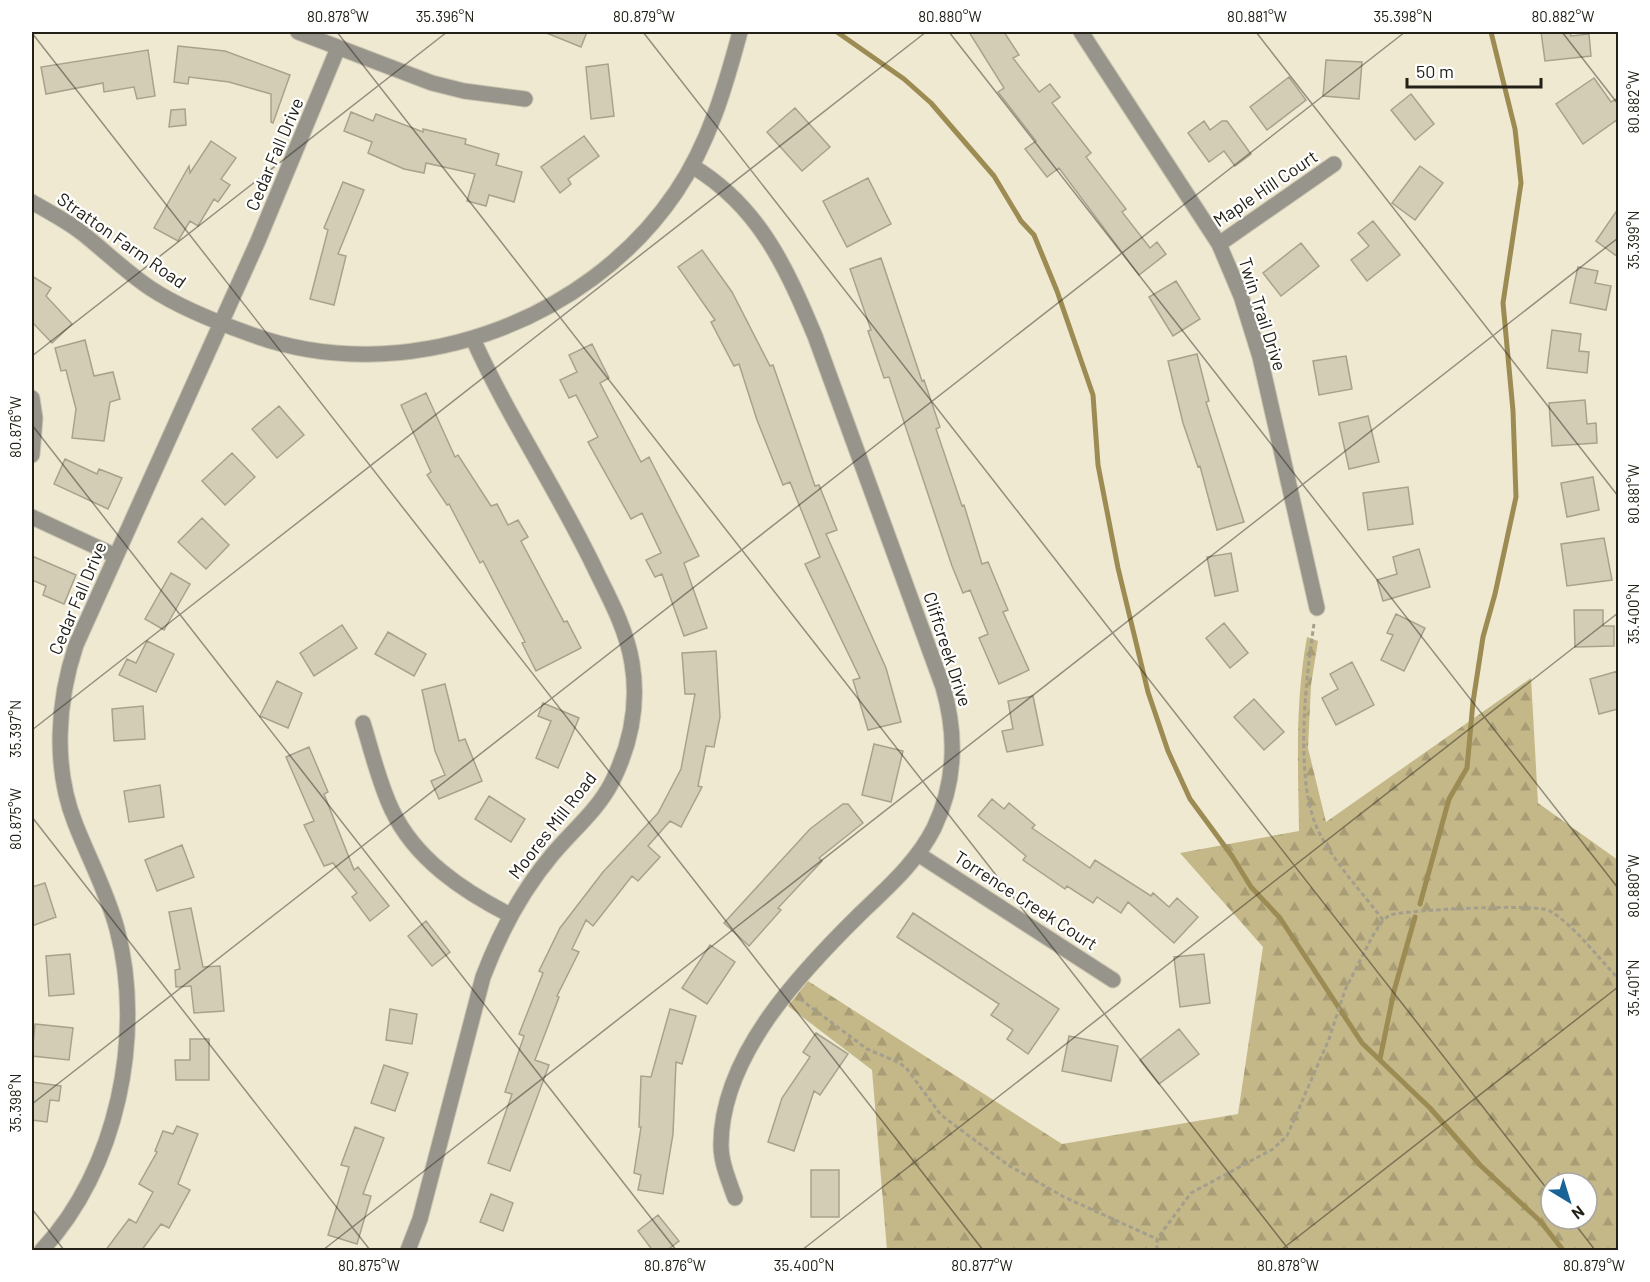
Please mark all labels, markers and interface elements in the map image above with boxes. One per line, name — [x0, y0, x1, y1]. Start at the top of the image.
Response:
text: 80.878°W — [307, 7, 369, 25]
text: 35.396°N — [416, 7, 474, 25]
text: 80.879°W — [613, 7, 675, 25]
text: 80.880°W — [918, 7, 982, 25]
text: 80.881°W — [1227, 7, 1287, 25]
text: 35.398°N — [1374, 7, 1432, 25]
text: 80.882°W — [1531, 7, 1595, 25]
scale bar — [1407, 51, 1540, 89]
text: 50 m — [1416, 60, 1454, 82]
text: 80.882°W — [1624, 70, 1642, 134]
street label: Cedar Fall Drive — [240, 94, 308, 214]
street label: Maple Hill Court — [1209, 145, 1321, 231]
street label: Stratton Farm Road — [53, 187, 191, 293]
text: 35.399°N — [1624, 211, 1642, 269]
street label: Twin Trail Drive — [1234, 255, 1292, 373]
text: 80.876°W — [6, 396, 24, 458]
text: 80.881°W — [1624, 464, 1642, 524]
street label: Cedar Fall Drive — [43, 538, 111, 658]
text: 35.400°N — [1624, 584, 1642, 644]
street label: Cliffcreek Drive — [919, 589, 977, 709]
text: 35.397°N — [6, 700, 24, 758]
street label: Moores Mill Road — [503, 767, 601, 883]
text: 80.875°W — [6, 788, 24, 850]
street label: Torrence Creek Court — [950, 845, 1102, 955]
text: 80.880°W — [1624, 854, 1642, 918]
text: 35.401°N — [1624, 959, 1642, 1017]
text: 35.398°N — [6, 1074, 24, 1132]
north arrow — [1539, 1171, 1599, 1231]
text: N — [1569, 1202, 1589, 1224]
text: 80.875°W — [338, 1256, 400, 1274]
text: 80.876°W — [644, 1256, 706, 1274]
text: 35.400°N — [774, 1256, 834, 1274]
text: 80.877°W — [951, 1256, 1013, 1274]
text: 80.878°W — [1257, 1256, 1319, 1274]
text: 80.879°W — [1563, 1256, 1625, 1274]

